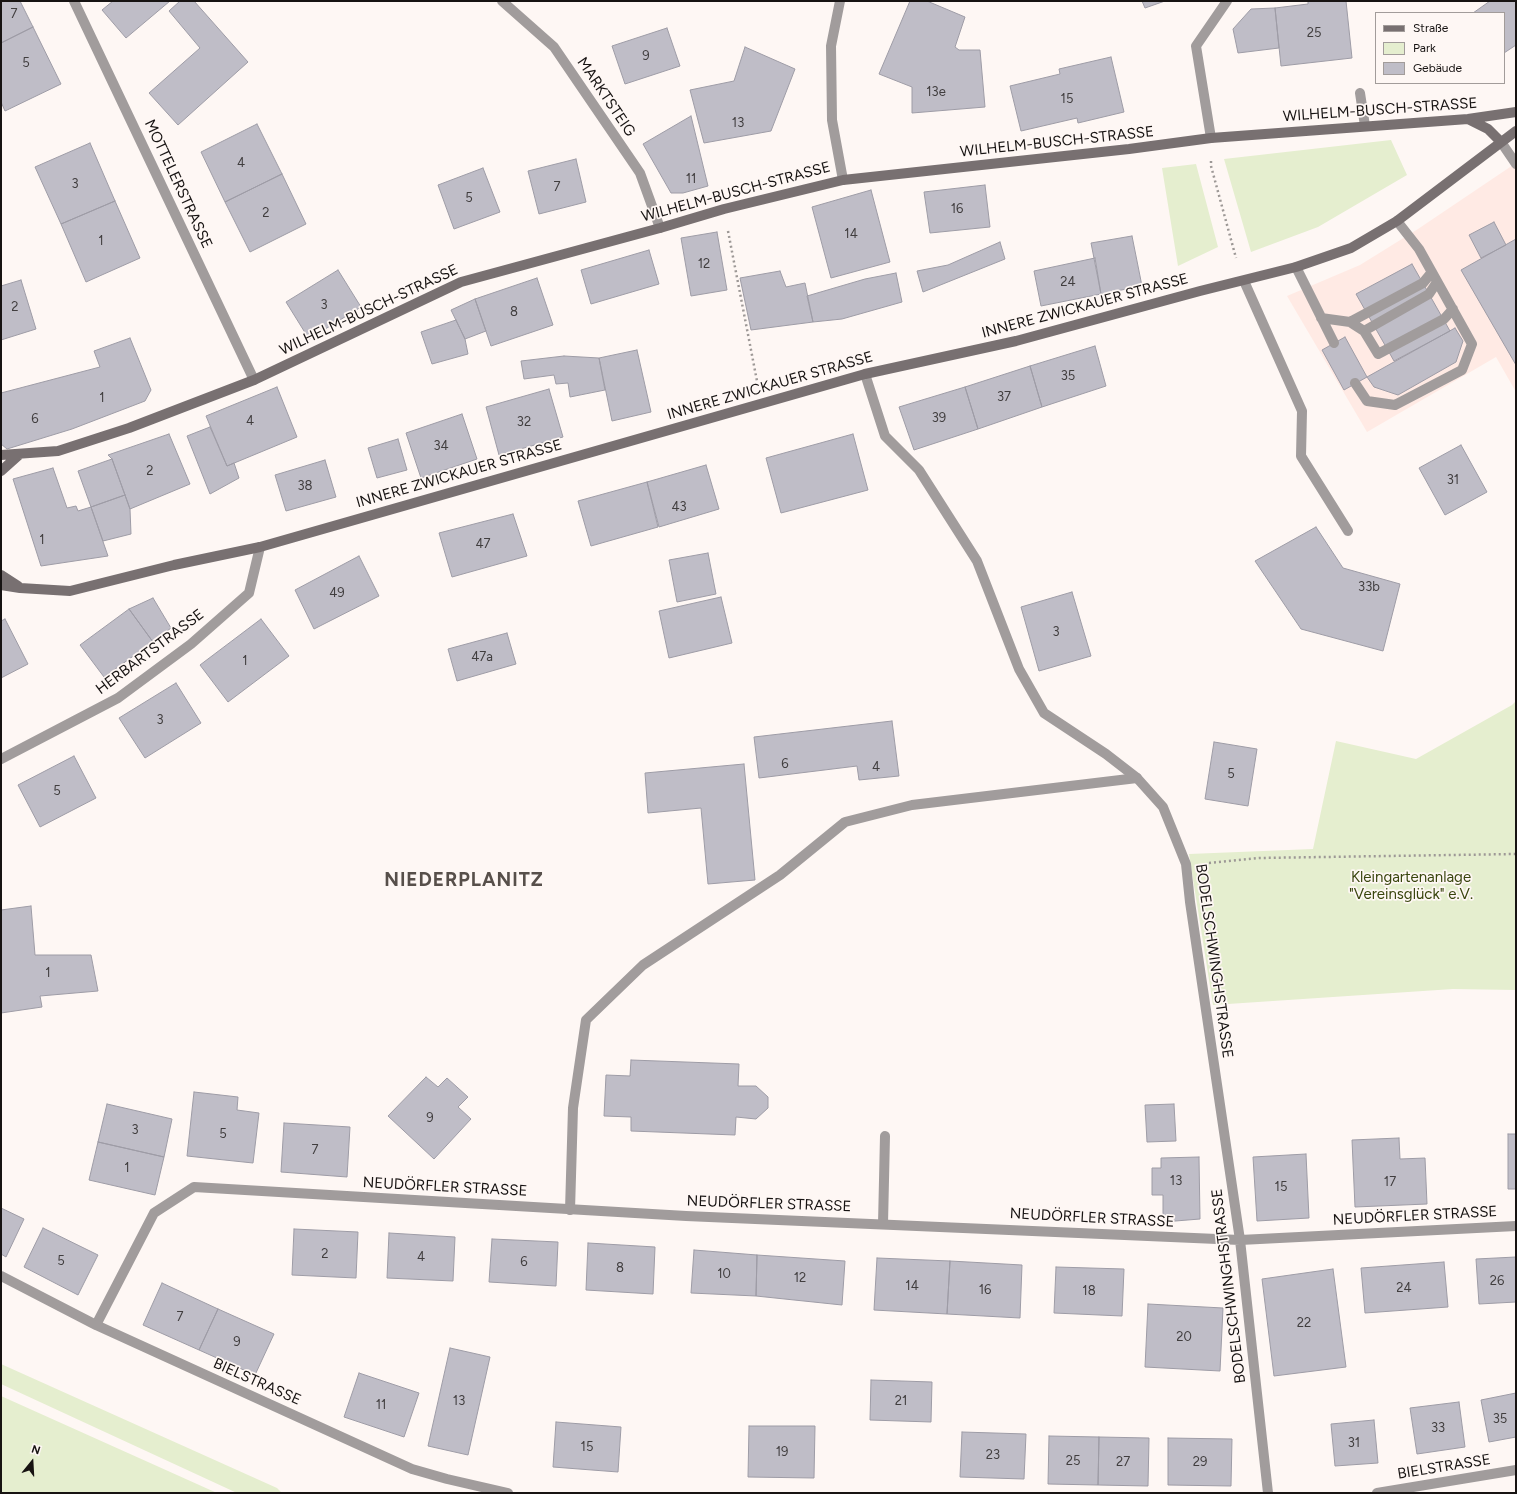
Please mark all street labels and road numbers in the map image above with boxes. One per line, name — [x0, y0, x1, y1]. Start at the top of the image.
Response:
street label: MARKTSTEIG — [573, 54, 639, 140]
street label: WILHELM-BUSCH-STRASSE — [1282, 94, 1478, 126]
street label: MOTTELERSTRASSE — [140, 117, 216, 251]
street label: WILHELM-BUSCH-STRASSE — [959, 123, 1155, 161]
street label: WILHELM-BUSCH-STRASSE — [640, 158, 832, 226]
street label: WILHELM-BUSCH-STRASSE — [277, 261, 461, 359]
street label: INNERE ZWICKAUER STRASSE — [980, 270, 1190, 342]
street label: INNERE ZWICKAUER STRASSE — [665, 348, 875, 424]
street label: INNERE ZWICKAUER STRASSE — [354, 436, 564, 512]
street label: HERBARTSTRASSE — [92, 605, 208, 699]
street label: BODELSCHWINGHSTRASSE — [1191, 863, 1237, 1059]
street label: NEUDÖRFLER STRASSE — [362, 1174, 528, 1200]
street label: BODELSCHWINGHSTRASSE — [1208, 1188, 1250, 1384]
street label: NEUDÖRFLER STRASSE — [686, 1192, 852, 1216]
street label: NEUDÖRFLER STRASSE — [1332, 1203, 1498, 1229]
street label: NEUDÖRFLER STRASSE — [1009, 1205, 1175, 1231]
street label: BIELSTRASSE — [210, 1355, 304, 1409]
street label: BIELSTRASSE — [1396, 1451, 1492, 1483]

